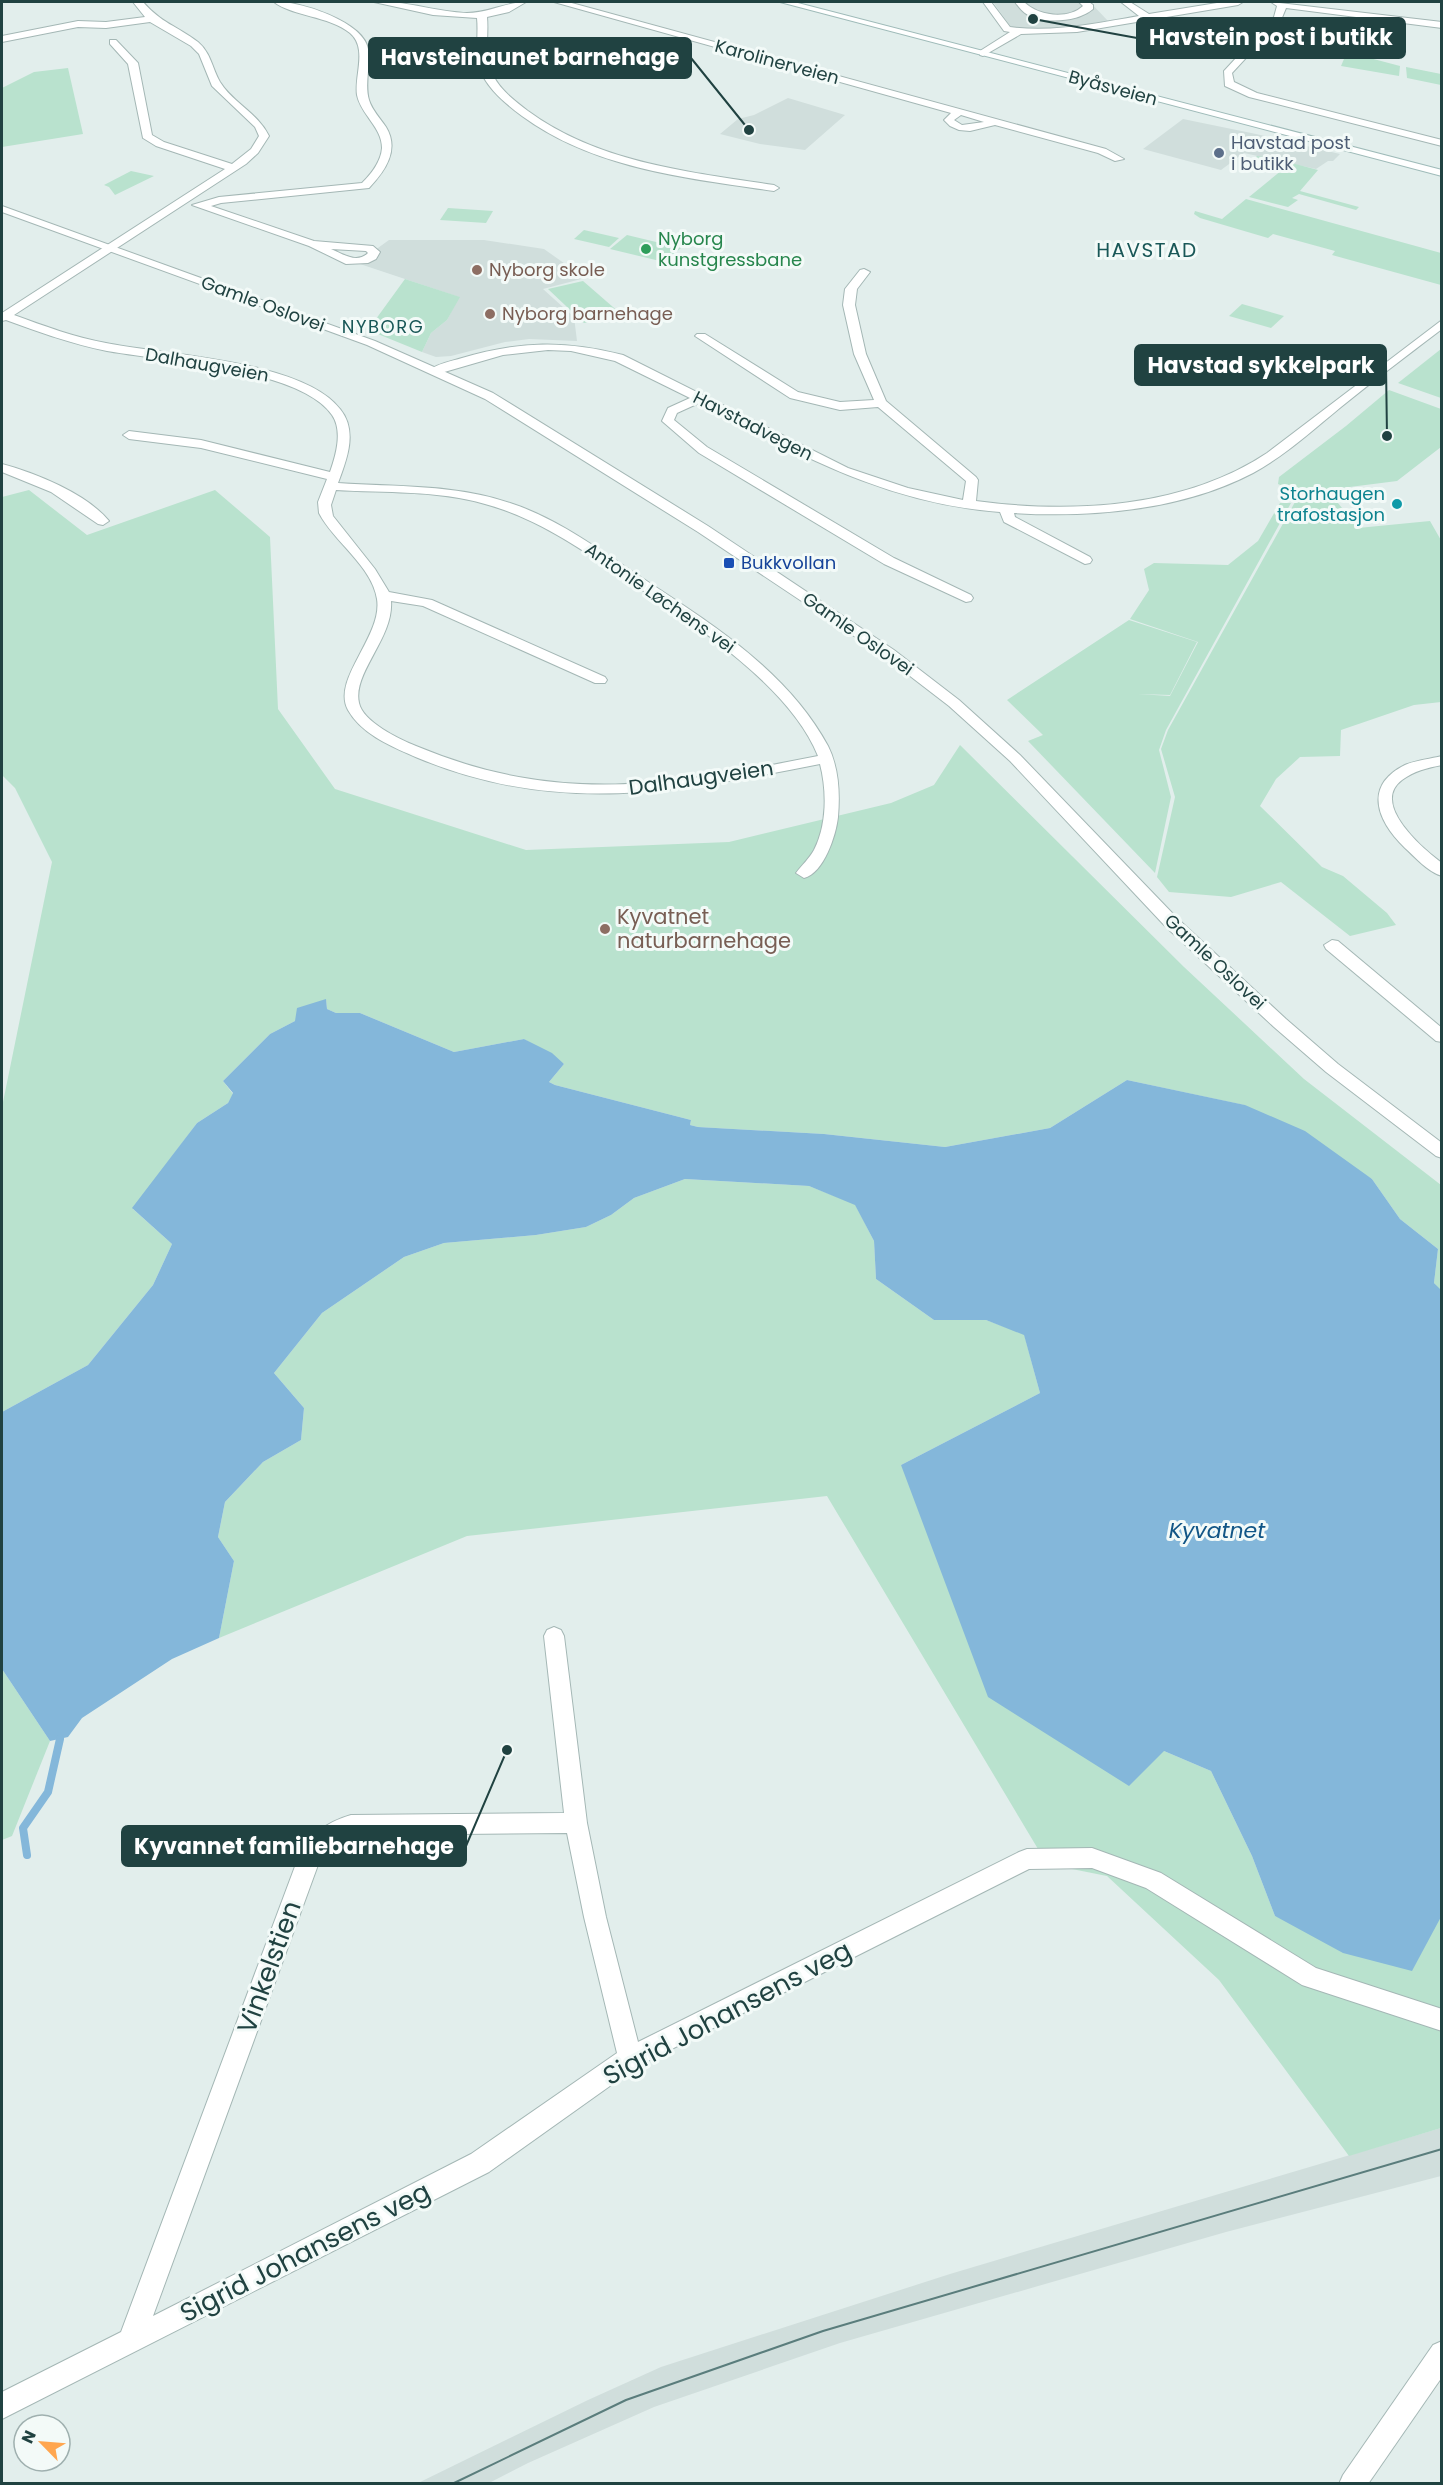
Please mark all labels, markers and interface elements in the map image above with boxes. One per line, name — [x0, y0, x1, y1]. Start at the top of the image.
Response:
callout: Havstein post i butikk — [1137, 18, 1405, 58]
text: Havstein post i butikk — [1149, 22, 1393, 53]
street label: Karolinerveien — [712, 33, 842, 90]
callout: Havsteinaunet barnehage — [369, 38, 691, 78]
text: Havsteinaunet barnehage — [381, 42, 679, 73]
street label: Byåsveien — [1066, 64, 1160, 111]
place label: Havstad post i butikk — [1231, 130, 1350, 176]
marker: Havstad post i butikk — [1212, 146, 1226, 160]
place label: Nyborg kunstgressbane — [658, 226, 802, 272]
district label: HAVSTAD — [1096, 236, 1198, 264]
marker: Nyborg kunstgressbane — [639, 242, 653, 256]
place label: Nyborg skole — [489, 257, 605, 282]
marker: Nyborg skole — [470, 263, 484, 277]
street label: Gamle Oslovei — [198, 270, 329, 338]
place label: Nyborg barnehage — [502, 301, 673, 326]
marker: Nyborg barnehage — [483, 307, 497, 321]
district label: NYBORG — [342, 314, 424, 339]
street label: Dalhaugveien — [143, 341, 271, 388]
callout: Havstad sykkelpark — [1135, 345, 1386, 385]
text: Havstad sykkelpark — [1148, 350, 1375, 381]
street label: Havstadvegen — [689, 385, 817, 466]
place label: Storhaugen trafostasjon — [1277, 481, 1385, 527]
marker: Storhaugen trafostasjon — [1390, 497, 1404, 511]
street label: Antonie Løchens vei — [580, 536, 740, 659]
place label: Bukkvollan — [741, 550, 836, 575]
marker: Bukkvollan — [722, 556, 736, 570]
street label: Gamle Oslovei — [798, 586, 919, 681]
street label: Dalhaugveien — [627, 753, 775, 802]
place label: Kyvatnet naturbarnehage — [617, 902, 791, 955]
street label: Gamle Oslovei — [1159, 908, 1272, 1015]
marker: Kyvatnet naturbarnehage — [598, 922, 612, 936]
water label: Kyvatnet — [1169, 1515, 1266, 1546]
callout: Kyvannet familiebarnehage — [122, 1826, 466, 1866]
text: Kyvannet familiebarnehage — [134, 1831, 454, 1862]
street label: Vinkelstien — [228, 1896, 310, 2038]
street label: Sigrid Johansens veg — [597, 1932, 857, 2094]
street label: Sigrid Johansens veg — [174, 2173, 436, 2331]
north arrow — [12, 2413, 72, 2473]
text: N — [16, 2427, 42, 2447]

